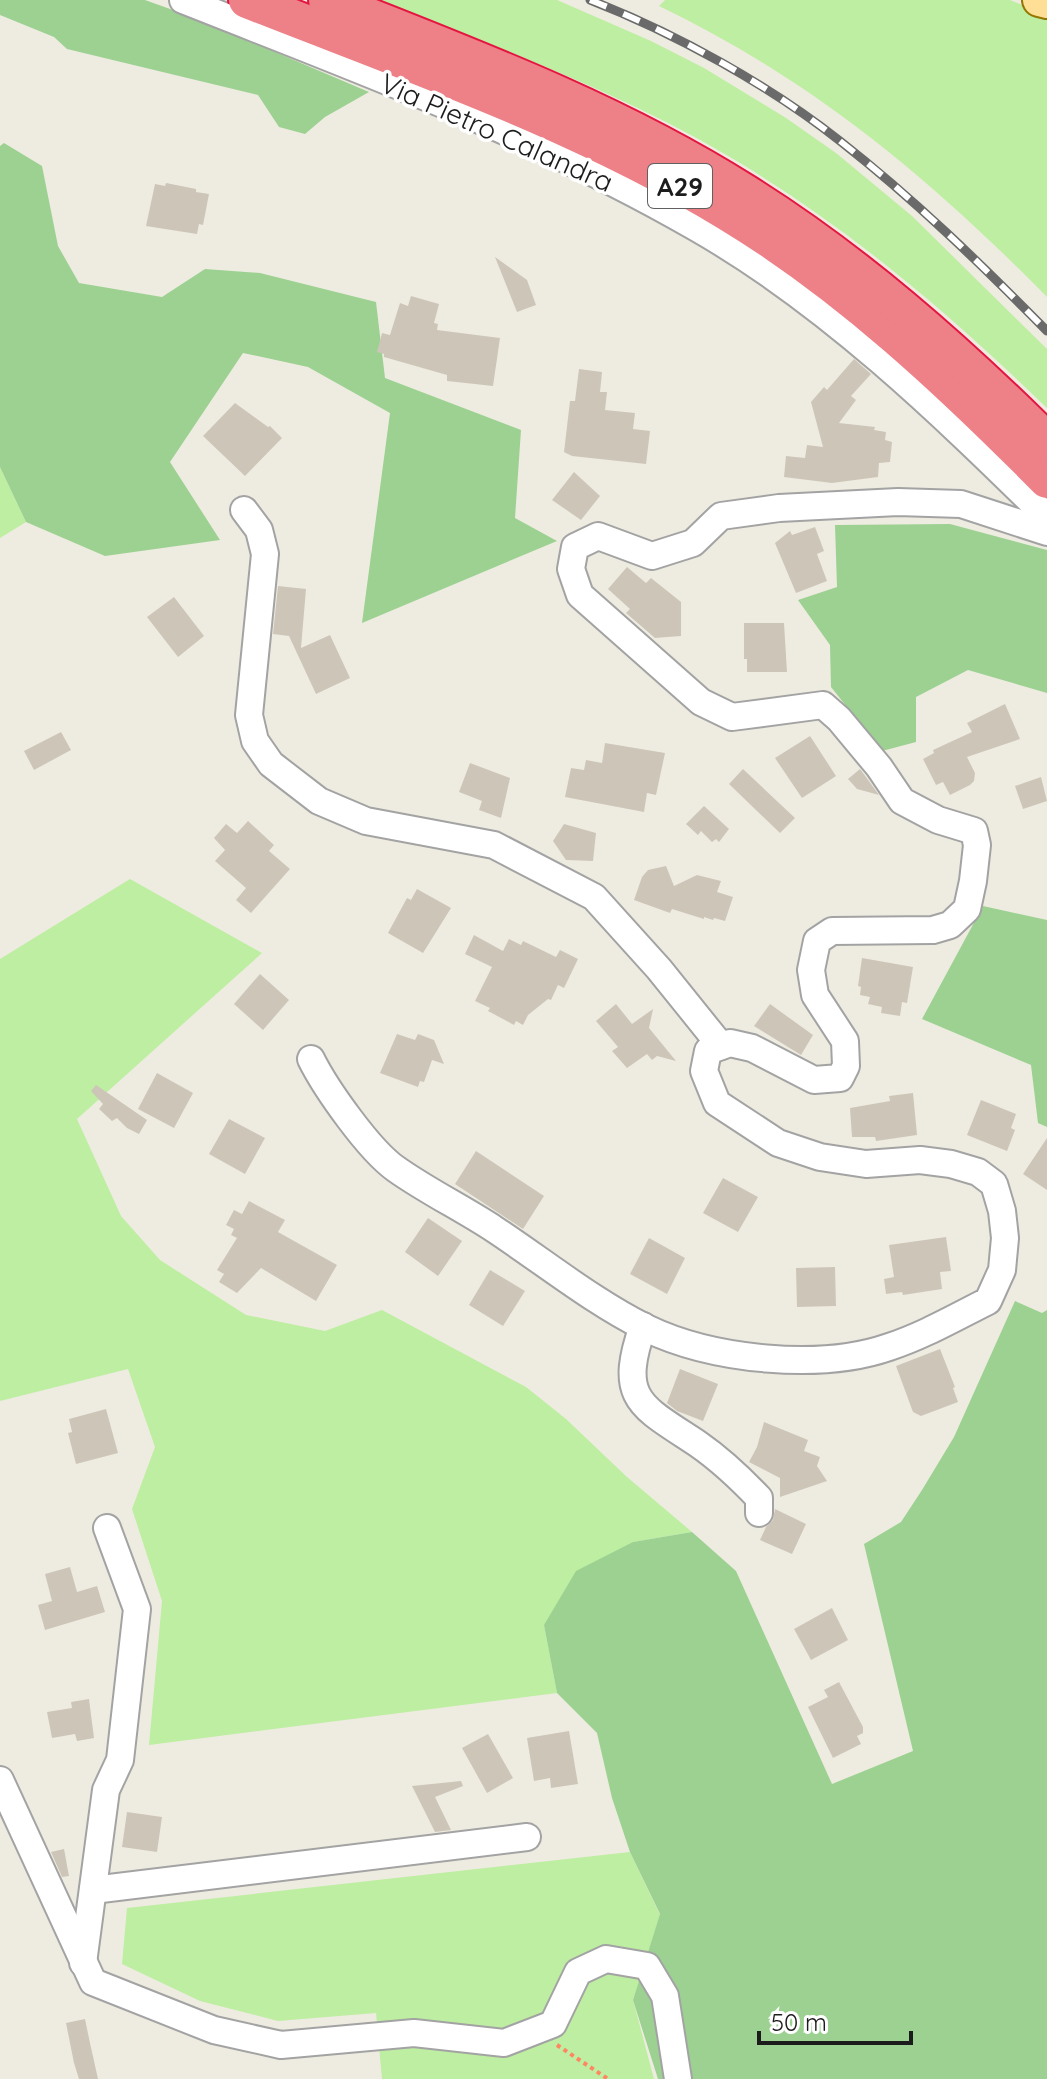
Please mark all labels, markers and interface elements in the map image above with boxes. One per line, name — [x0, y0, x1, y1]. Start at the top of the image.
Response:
street label: Via Pietro Calandra — [375, 65, 619, 199]
road number: A29 — [648, 164, 712, 208]
scale bar — [759, 1995, 911, 2045]
text: 50 m — [771, 2007, 827, 2037]

